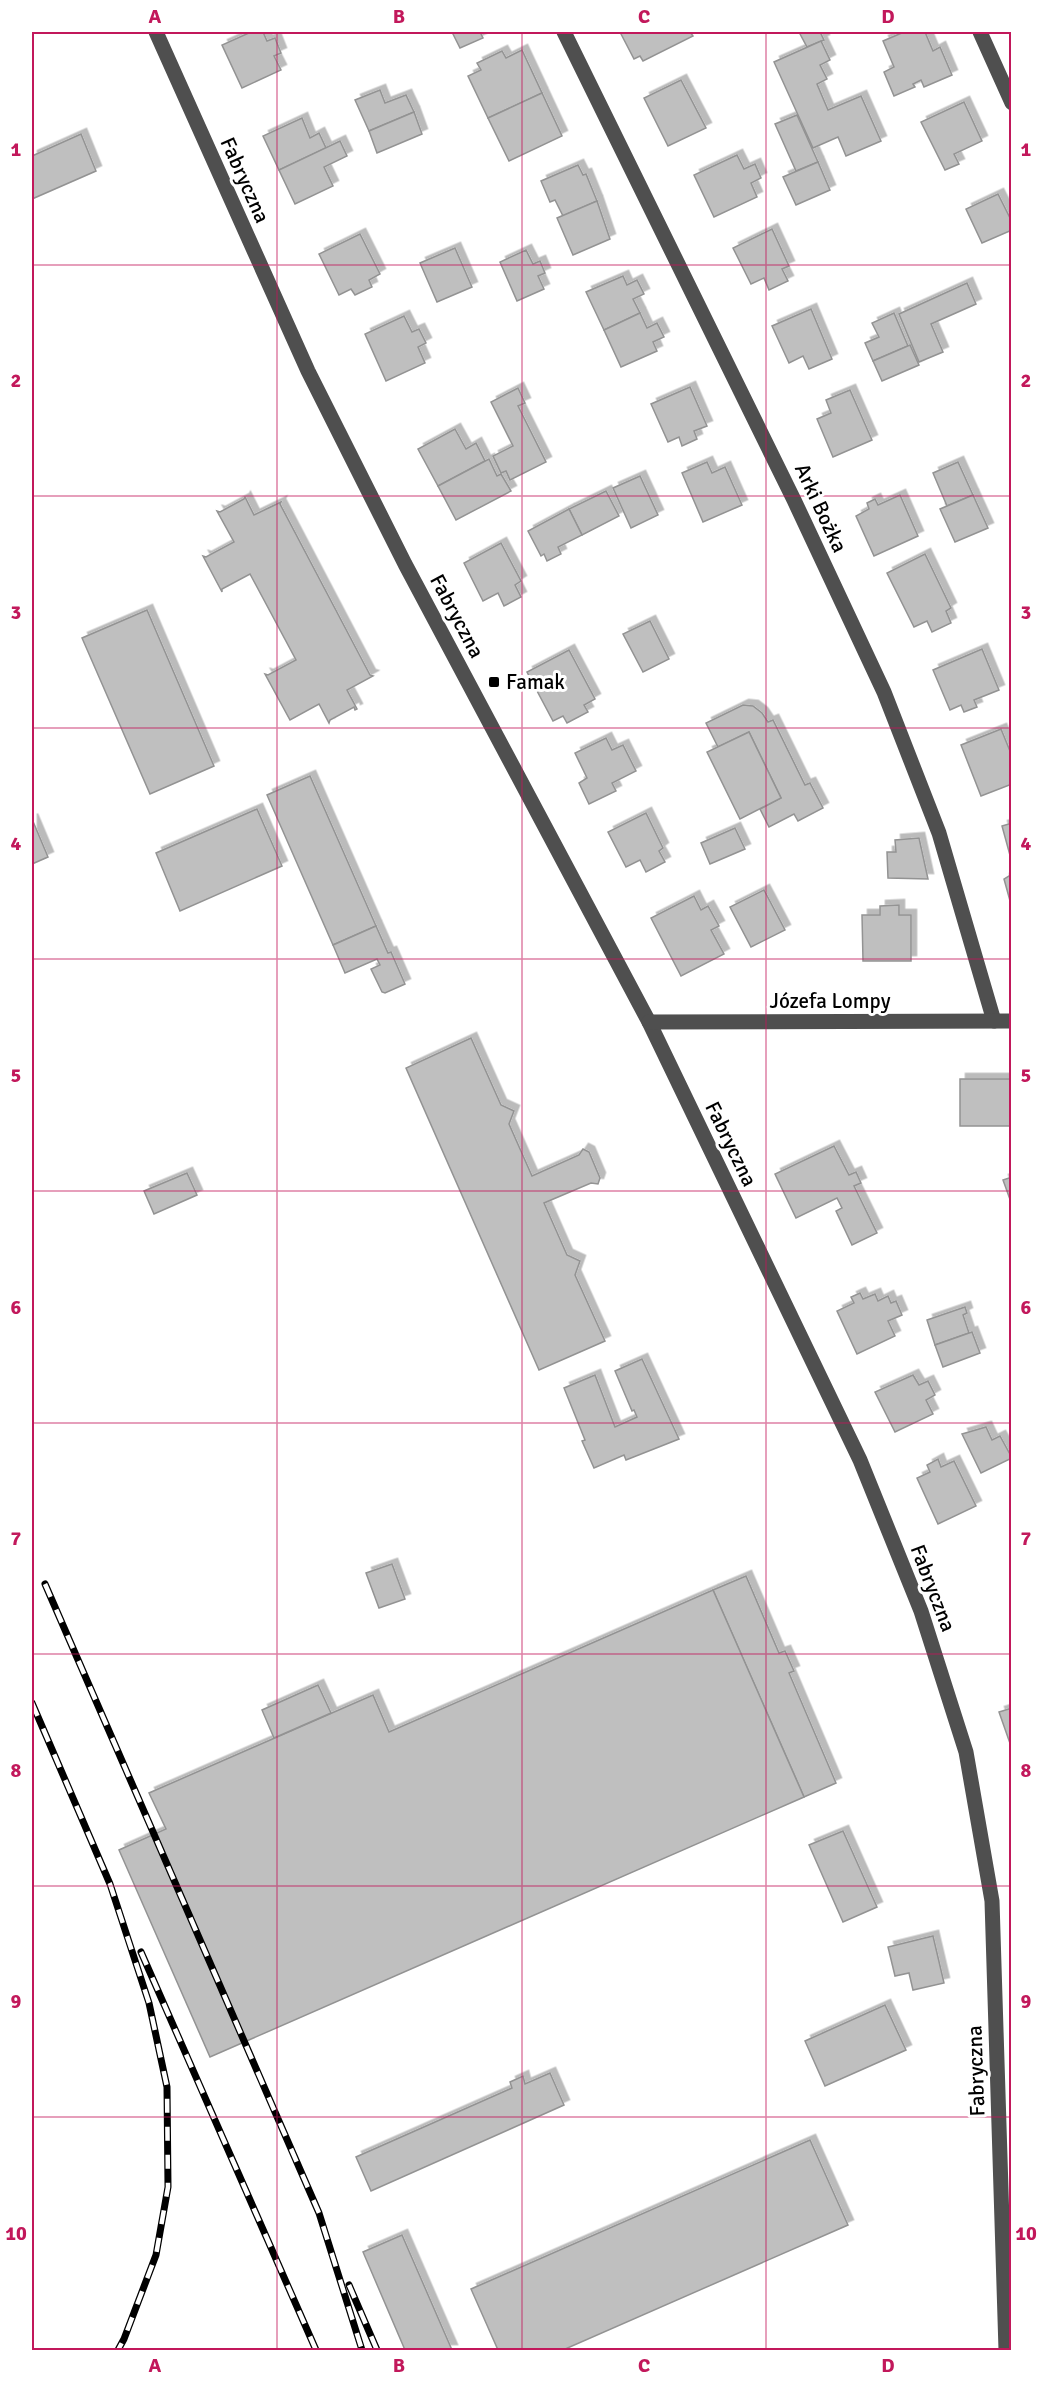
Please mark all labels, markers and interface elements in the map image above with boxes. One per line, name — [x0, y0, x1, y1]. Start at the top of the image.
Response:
text: A — [149, 4, 162, 29]
text: B — [393, 4, 405, 29]
text: C — [638, 4, 650, 29]
text: D — [881, 4, 895, 29]
street label: Fabryczna — [215, 133, 275, 227]
text: 1 — [11, 137, 22, 162]
text: 1 — [1021, 137, 1032, 162]
text: 2 — [11, 368, 21, 393]
text: 2 — [1021, 368, 1031, 393]
street label: Arki Bożka — [789, 459, 853, 557]
street label: Fabryczna — [424, 570, 490, 662]
text: 3 — [11, 600, 21, 625]
text: 3 — [1021, 600, 1031, 625]
place label: Famak — [506, 669, 565, 695]
marker: Famak — [487, 675, 501, 689]
text: 4 — [11, 831, 22, 856]
text: 4 — [1021, 831, 1032, 856]
street label: Józefa Lompy — [770, 988, 891, 1014]
text: 5 — [11, 1063, 21, 1088]
text: 5 — [1021, 1063, 1031, 1088]
street label: Fabryczna — [699, 1097, 763, 1191]
text: 6 — [11, 1295, 22, 1320]
text: 6 — [1021, 1295, 1032, 1320]
text: 7 — [11, 1526, 22, 1551]
text: 7 — [1021, 1526, 1032, 1551]
street label: Fabryczna — [905, 1541, 961, 1635]
text: 8 — [11, 1758, 22, 1783]
text: 8 — [1021, 1758, 1032, 1783]
text: 9 — [11, 1989, 22, 2014]
text: 9 — [1021, 1989, 1032, 2014]
street label: Fabryczna — [961, 2025, 991, 2117]
text: 10 — [5, 2221, 27, 2246]
text: 10 — [1015, 2221, 1037, 2246]
text: A — [149, 2353, 162, 2378]
text: B — [393, 2353, 405, 2378]
text: C — [638, 2353, 650, 2378]
text: D — [881, 2353, 895, 2378]

